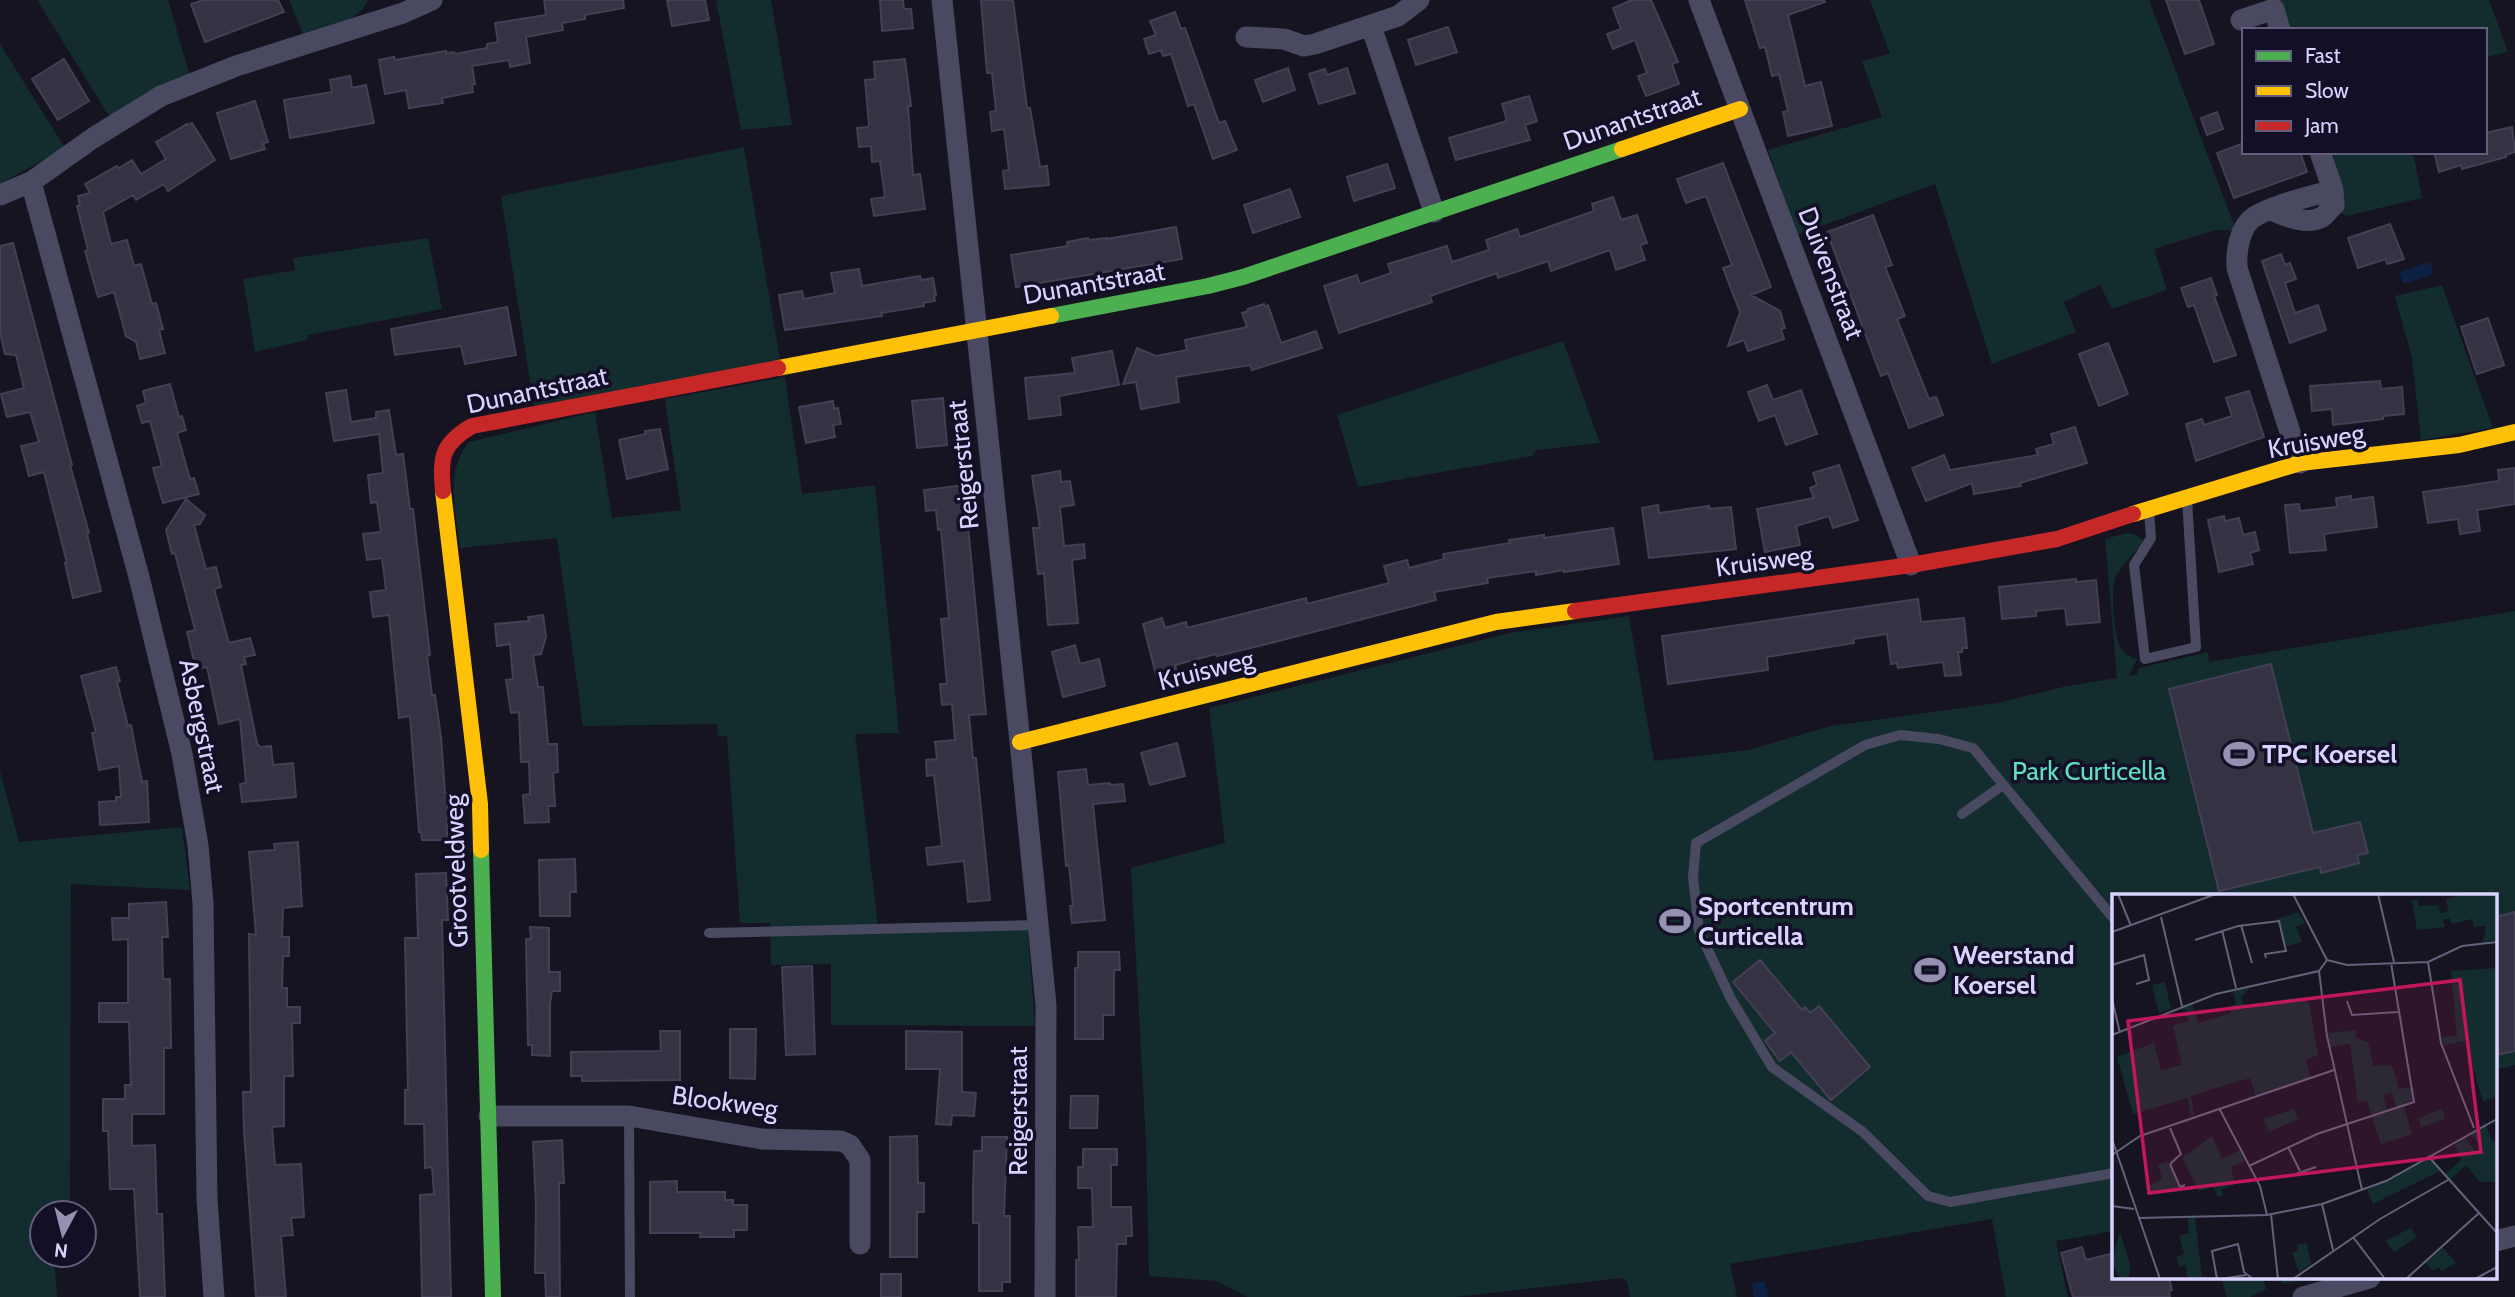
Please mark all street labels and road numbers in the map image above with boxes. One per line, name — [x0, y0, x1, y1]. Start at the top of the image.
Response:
street label: Dunantstraat — [1559, 80, 1705, 157]
street label: Duivenstraat — [1791, 202, 1871, 344]
street label: Dunantstraat — [1021, 255, 1168, 311]
street label: Dunantstraat — [463, 359, 611, 421]
street label: Reigerstraat — [940, 399, 986, 531]
street label: Kruisweg — [2265, 417, 2368, 465]
street label: Kruisweg — [1713, 538, 1816, 584]
street label: Kruisweg — [1155, 642, 1258, 697]
street label: Asbergstraat — [172, 656, 232, 796]
street label: Grootveldweg — [437, 793, 475, 948]
street label: Reigerstraat — [1002, 1046, 1034, 1176]
street label: Blookweg — [670, 1079, 781, 1125]

